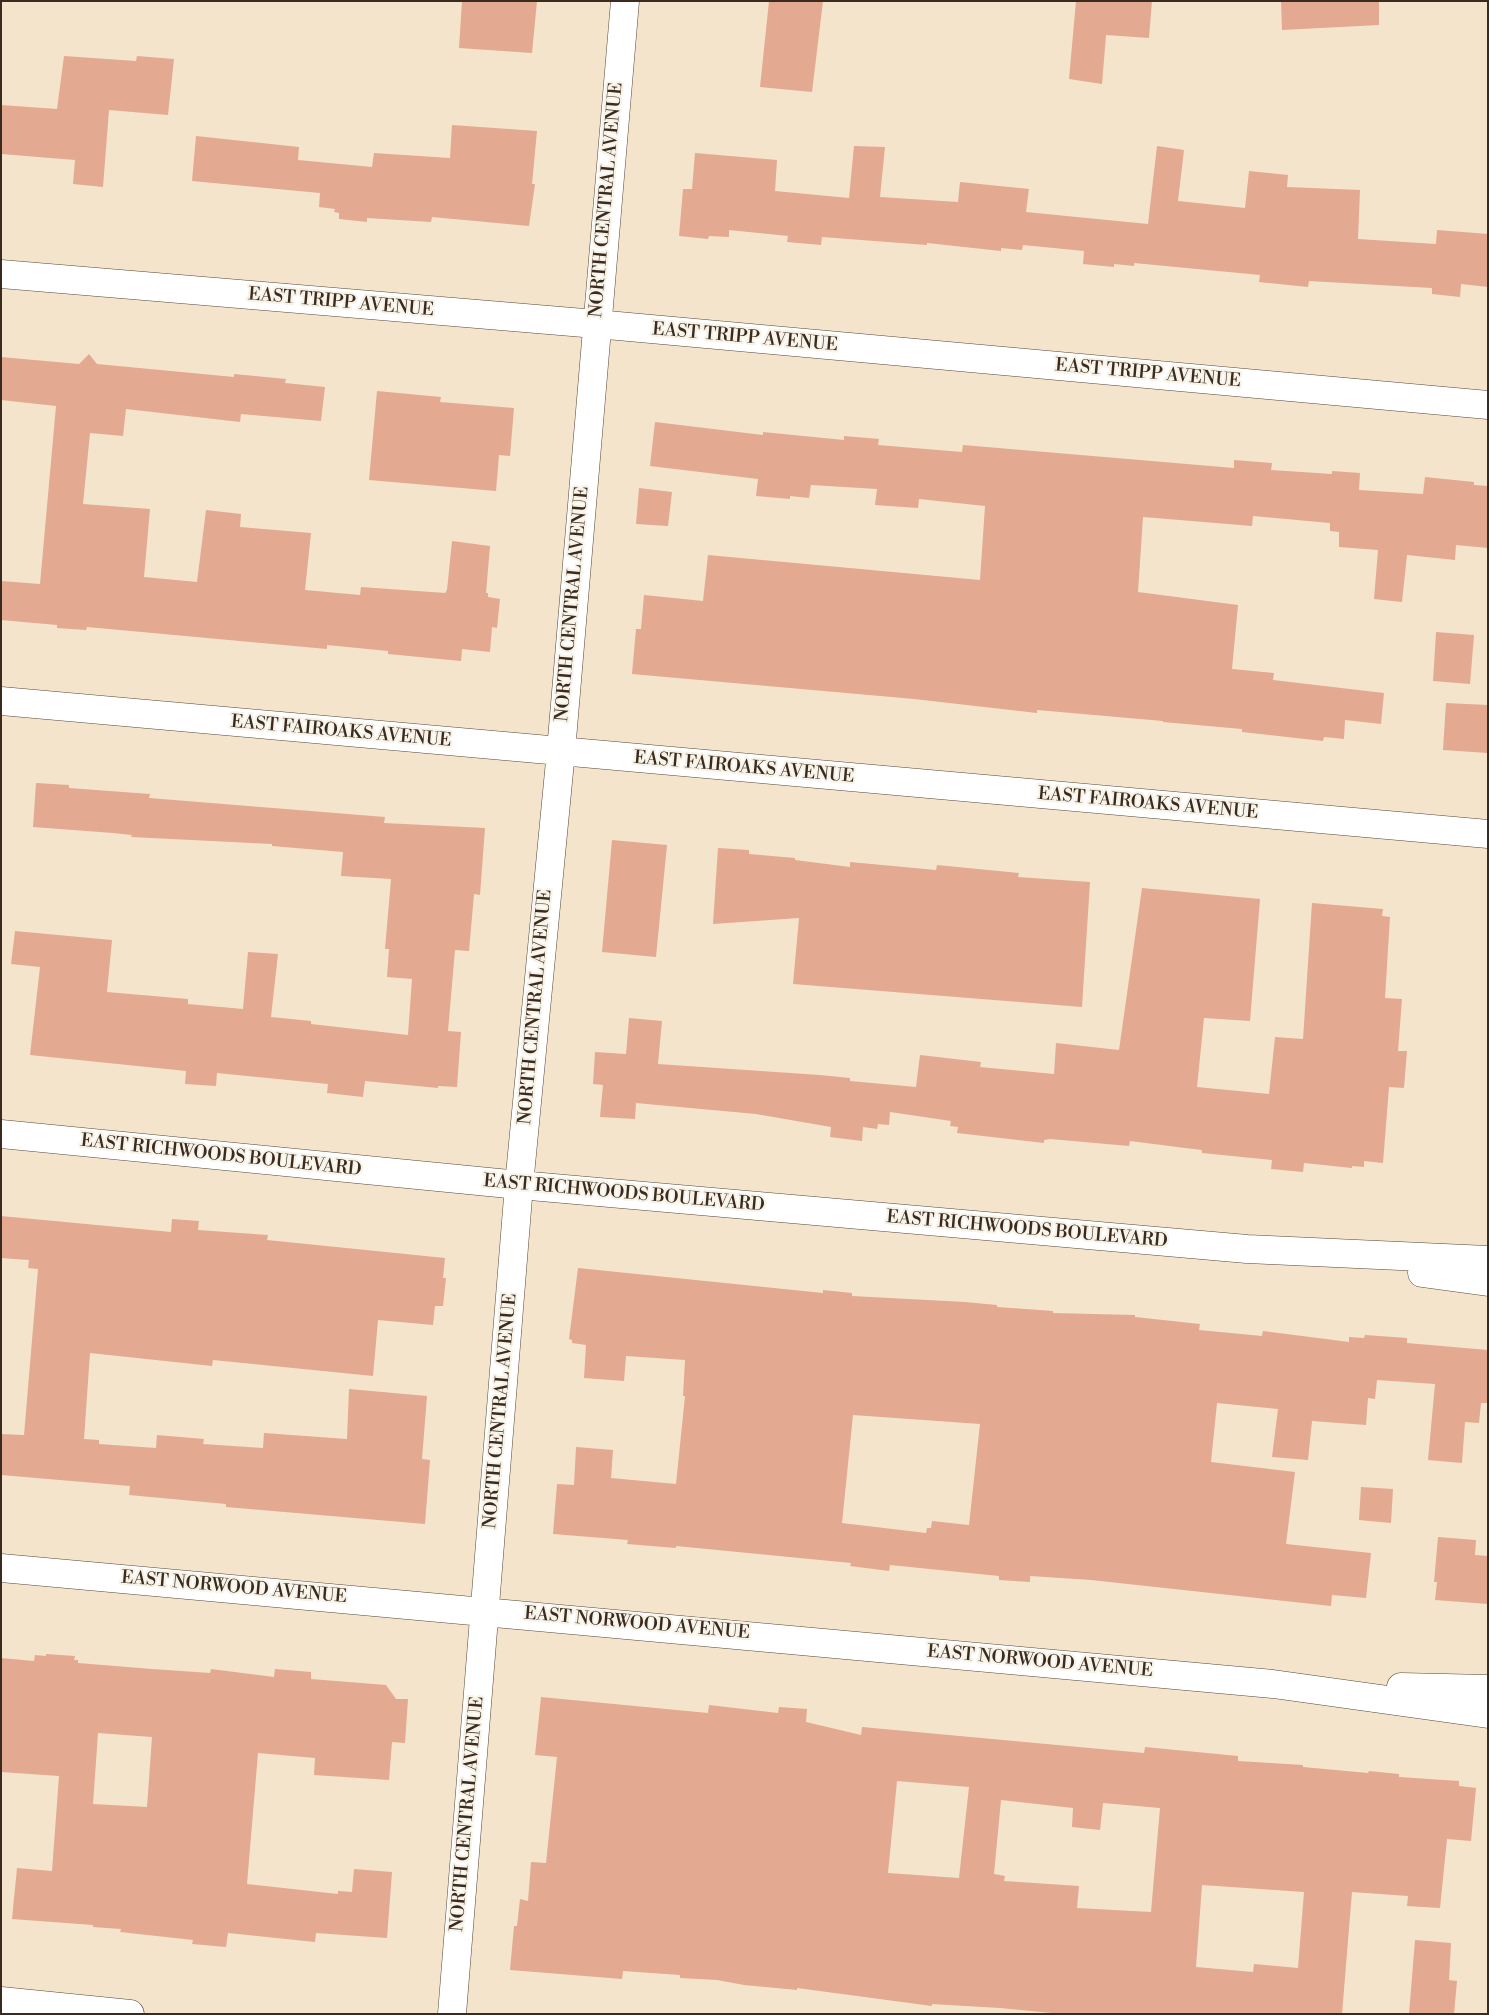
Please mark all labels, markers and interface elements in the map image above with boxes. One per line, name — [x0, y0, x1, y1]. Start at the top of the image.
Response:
street label: NORTH CENTRAL AVENUE — [586, 81, 628, 319]
street label: EAST TRIPP AVENUE — [247, 284, 435, 322]
street label: EAST TRIPP AVENUE — [651, 319, 839, 357]
street label: EAST TRIPP AVENUE — [1054, 355, 1242, 393]
street label: NORTH CENTRAL AVENUE — [552, 485, 594, 723]
street label: EAST FAIROAKS AVENUE — [230, 712, 452, 752]
street label: EAST FAIROAKS AVENUE — [633, 748, 855, 788]
street label: EAST FAIROAKS AVENUE — [1037, 784, 1259, 824]
street label: NORTH CENTRAL AVENUE — [515, 888, 557, 1126]
street label: EAST RICHWOODS BOULEVARD — [80, 1131, 362, 1181]
street label: EAST RICHWOODS BOULEVARD — [483, 1171, 765, 1217]
street label: EAST RICHWOODS BOULEVARD — [886, 1207, 1168, 1253]
street label: NORTH CENTRAL AVENUE — [480, 1292, 522, 1530]
street label: EAST NORWOOD AVENUE — [120, 1567, 348, 1609]
street label: EAST NORWOOD AVENUE — [523, 1603, 751, 1645]
street label: EAST NORWOOD AVENUE — [926, 1641, 1154, 1683]
street label: NORTH CENTRAL AVENUE — [447, 1695, 489, 1933]

